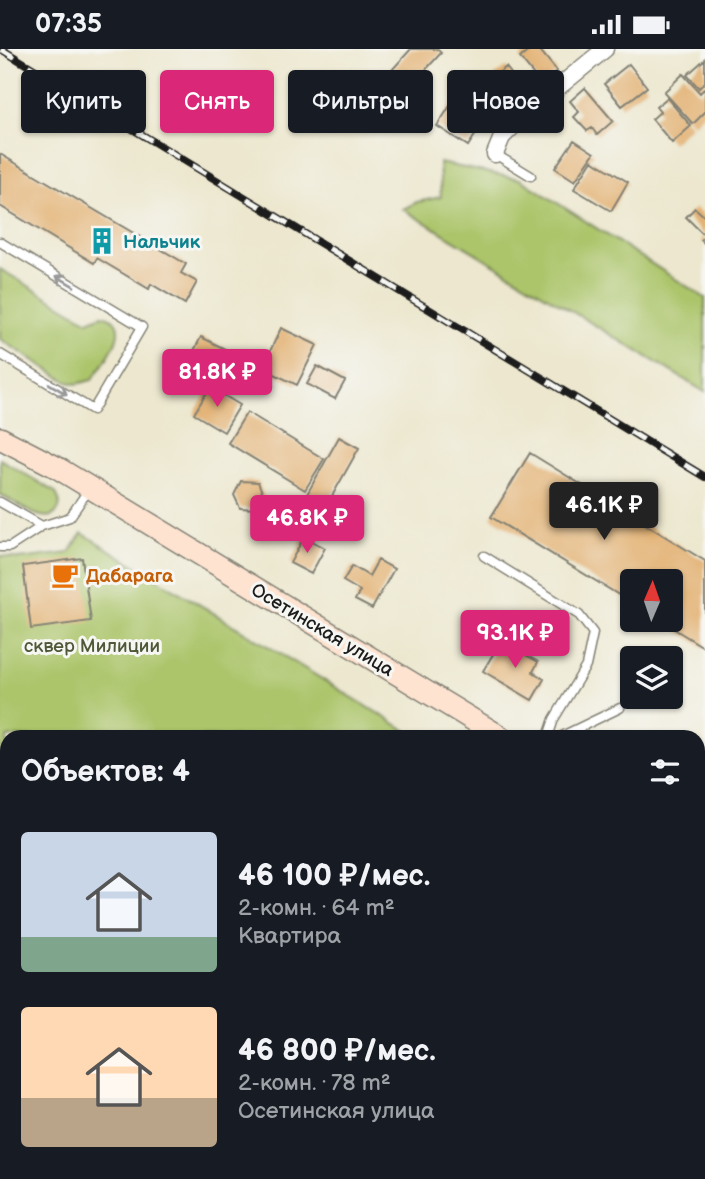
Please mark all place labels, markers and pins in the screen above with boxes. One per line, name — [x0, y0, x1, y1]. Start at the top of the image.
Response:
building icon: Нальчик — [87, 226, 117, 256]
place label: Нальчик — [123, 231, 201, 254]
pin: 81.8K ₽ — [152, 349, 282, 409]
pin: 46.1K ₽ — [539, 483, 669, 542]
pin: 46.8K ₽ — [242, 496, 372, 555]
cafe icon: Дабарага — [50, 560, 80, 590]
place label: Дабарага — [86, 565, 174, 588]
pin: 93.1K ₽ — [450, 611, 580, 670]

